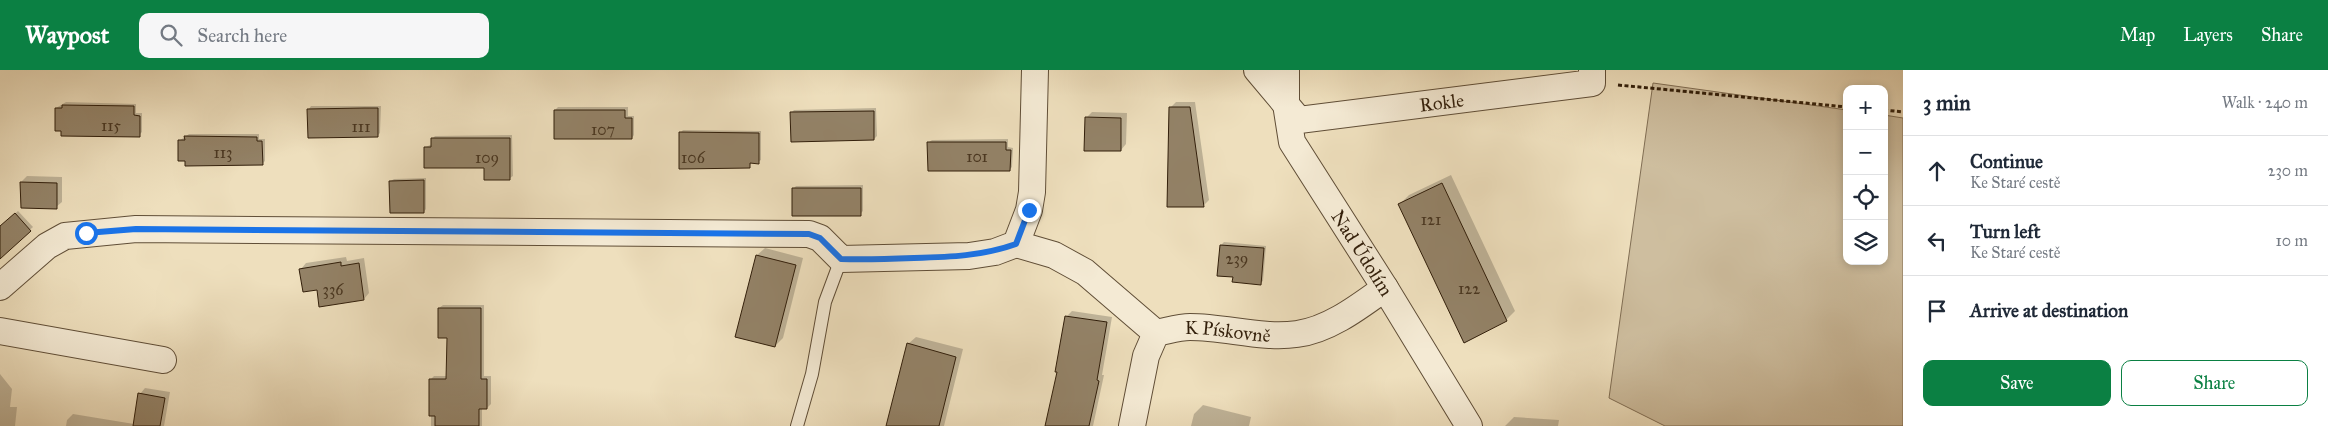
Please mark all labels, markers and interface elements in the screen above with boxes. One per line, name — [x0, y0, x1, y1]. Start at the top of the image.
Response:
search box — [139, 13, 489, 58]
text: Waypost — [25, 20, 109, 50]
icon: search — [157, 21, 185, 49]
text: Search here — [197, 24, 287, 47]
text: Map — [2120, 24, 2155, 46]
text: Layers — [2183, 24, 2233, 46]
text: Share — [2261, 24, 2303, 46]
map controls — [1843, 85, 1888, 265]
button: + — [1843, 85, 1888, 130]
street label: Rokle — [1418, 88, 1465, 116]
text: 3 min — [1923, 90, 1971, 116]
text: Walk · 240 m — [2222, 93, 2308, 112]
house number: 115 — [101, 116, 122, 135]
house number: 111 — [352, 117, 370, 136]
house number: 107 — [591, 120, 615, 139]
button: − — [1843, 130, 1888, 175]
house number: 113 — [213, 143, 233, 162]
house number: 101 — [966, 147, 988, 166]
house number: 109 — [475, 148, 499, 167]
house number: 106 — [681, 148, 706, 167]
text: Continue — [1970, 150, 2043, 173]
icon: ahead — [1923, 157, 1951, 185]
text: 230 m — [2268, 161, 2308, 180]
text: Ke Staré cestě — [1970, 173, 2061, 192]
button: locate — [1843, 175, 1888, 220]
route end — [1018, 199, 1041, 222]
street label: Nad Údolím — [1327, 206, 1399, 300]
house number: 121 — [1421, 210, 1441, 229]
button: layers — [1843, 220, 1888, 265]
text: Turn left — [1970, 220, 2040, 243]
route start — [75, 222, 98, 245]
icon: left — [1923, 227, 1951, 255]
text: 10 m — [2276, 231, 2308, 250]
text: Ke Staré cestě — [1970, 243, 2061, 262]
house number: 239 — [1226, 249, 1248, 268]
house number: 122 — [1458, 279, 1480, 298]
house number: 336 — [323, 280, 344, 299]
icon: arrive — [1923, 297, 1951, 325]
text: Arrive at destination — [1970, 299, 2128, 322]
street label: K Pískovně — [1185, 315, 1271, 347]
button: Save — [1923, 360, 2111, 406]
button: Share — [2121, 360, 2308, 406]

